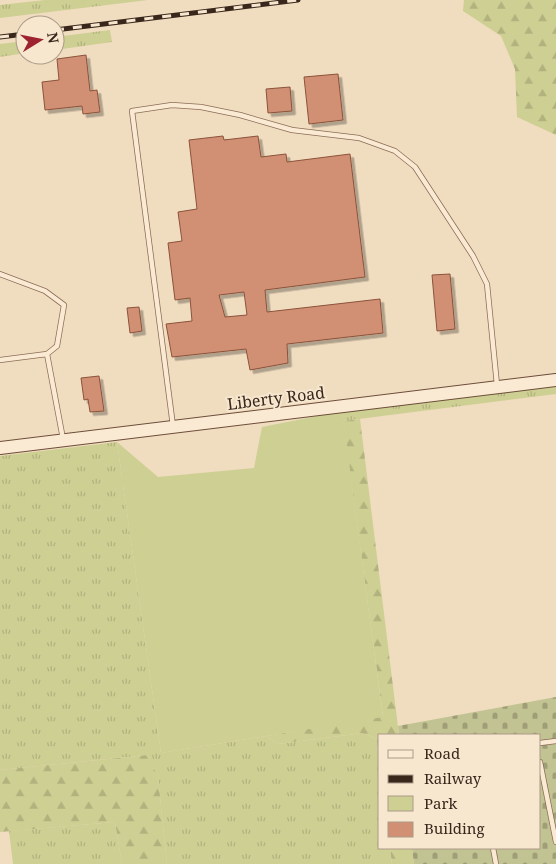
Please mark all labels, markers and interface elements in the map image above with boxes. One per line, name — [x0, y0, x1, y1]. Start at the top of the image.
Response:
north arrow — [15, 15, 65, 65]
text: N — [43, 31, 64, 45]
street label: Liberty Road — [226, 381, 326, 415]
legend — [378, 734, 541, 849]
text: Road — [424, 743, 460, 763]
text: Railway — [424, 768, 482, 788]
text: Park — [424, 793, 458, 813]
text: Building — [424, 818, 485, 838]

